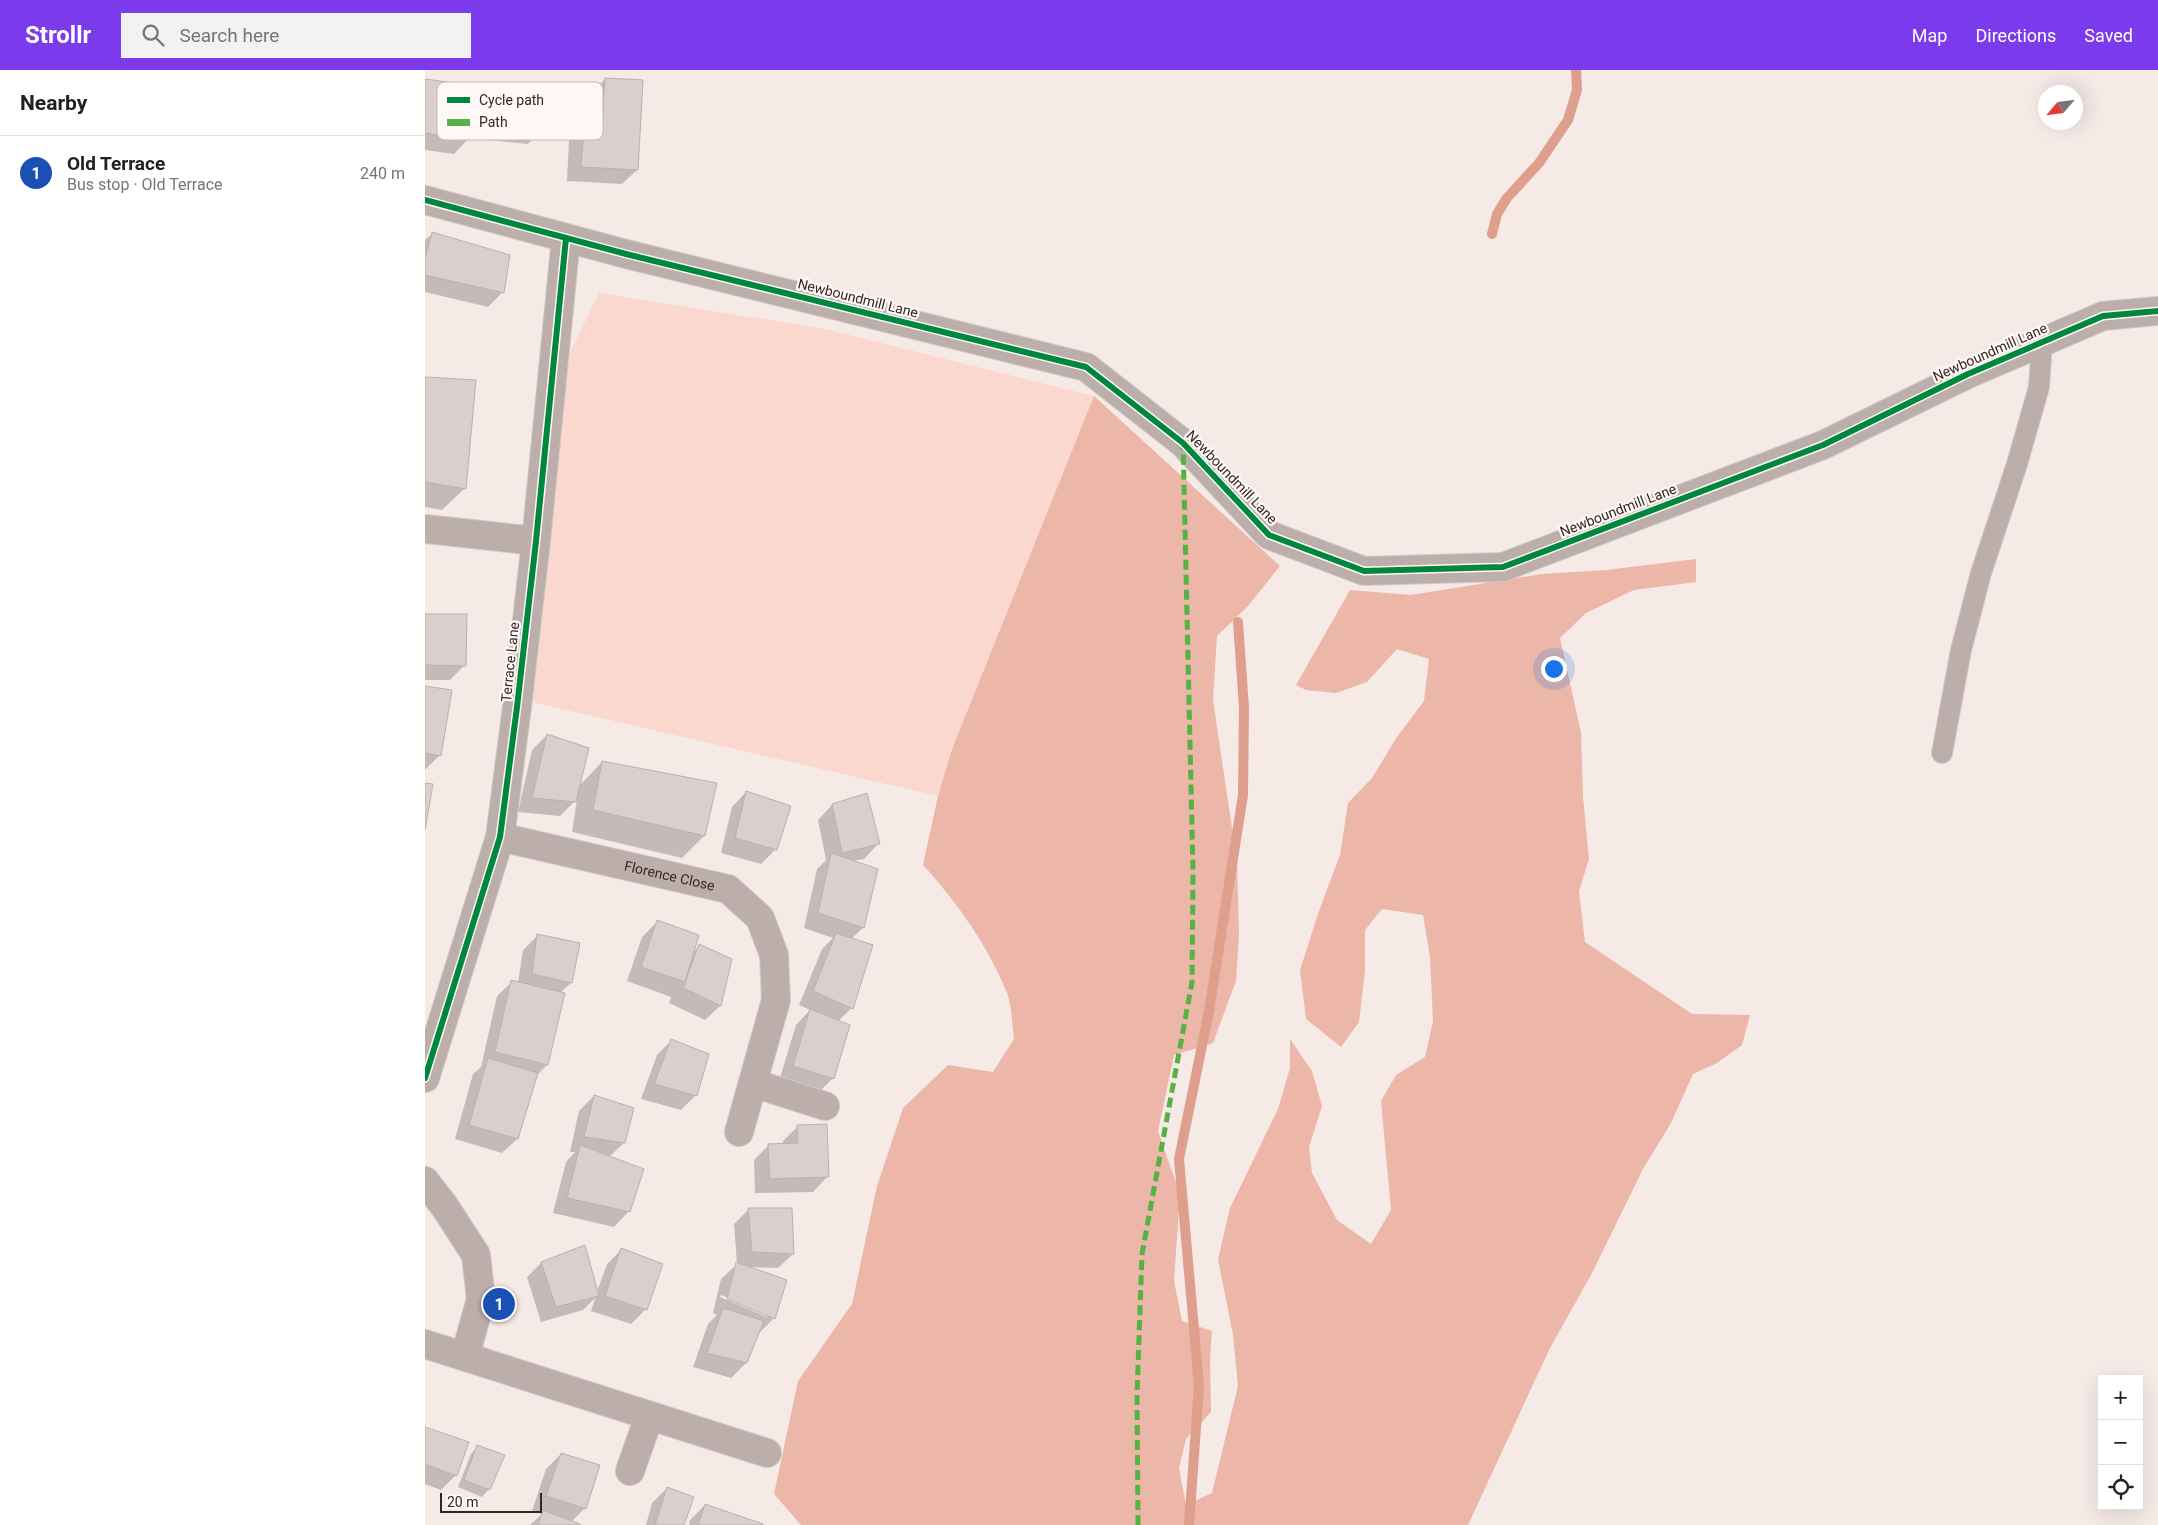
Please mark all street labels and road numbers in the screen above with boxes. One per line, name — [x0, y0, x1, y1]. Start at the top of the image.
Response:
street label: Newboundmill Lane — [796, 275, 920, 321]
street label: Newboundmill Lane — [1930, 320, 2050, 384]
street label: Newboundmill Lane — [1183, 427, 1281, 527]
street label: Newboundmill Lane — [1558, 480, 1678, 540]
street label: Terrace Lane — [498, 621, 522, 703]
street label: Florence Close — [623, 858, 716, 894]

